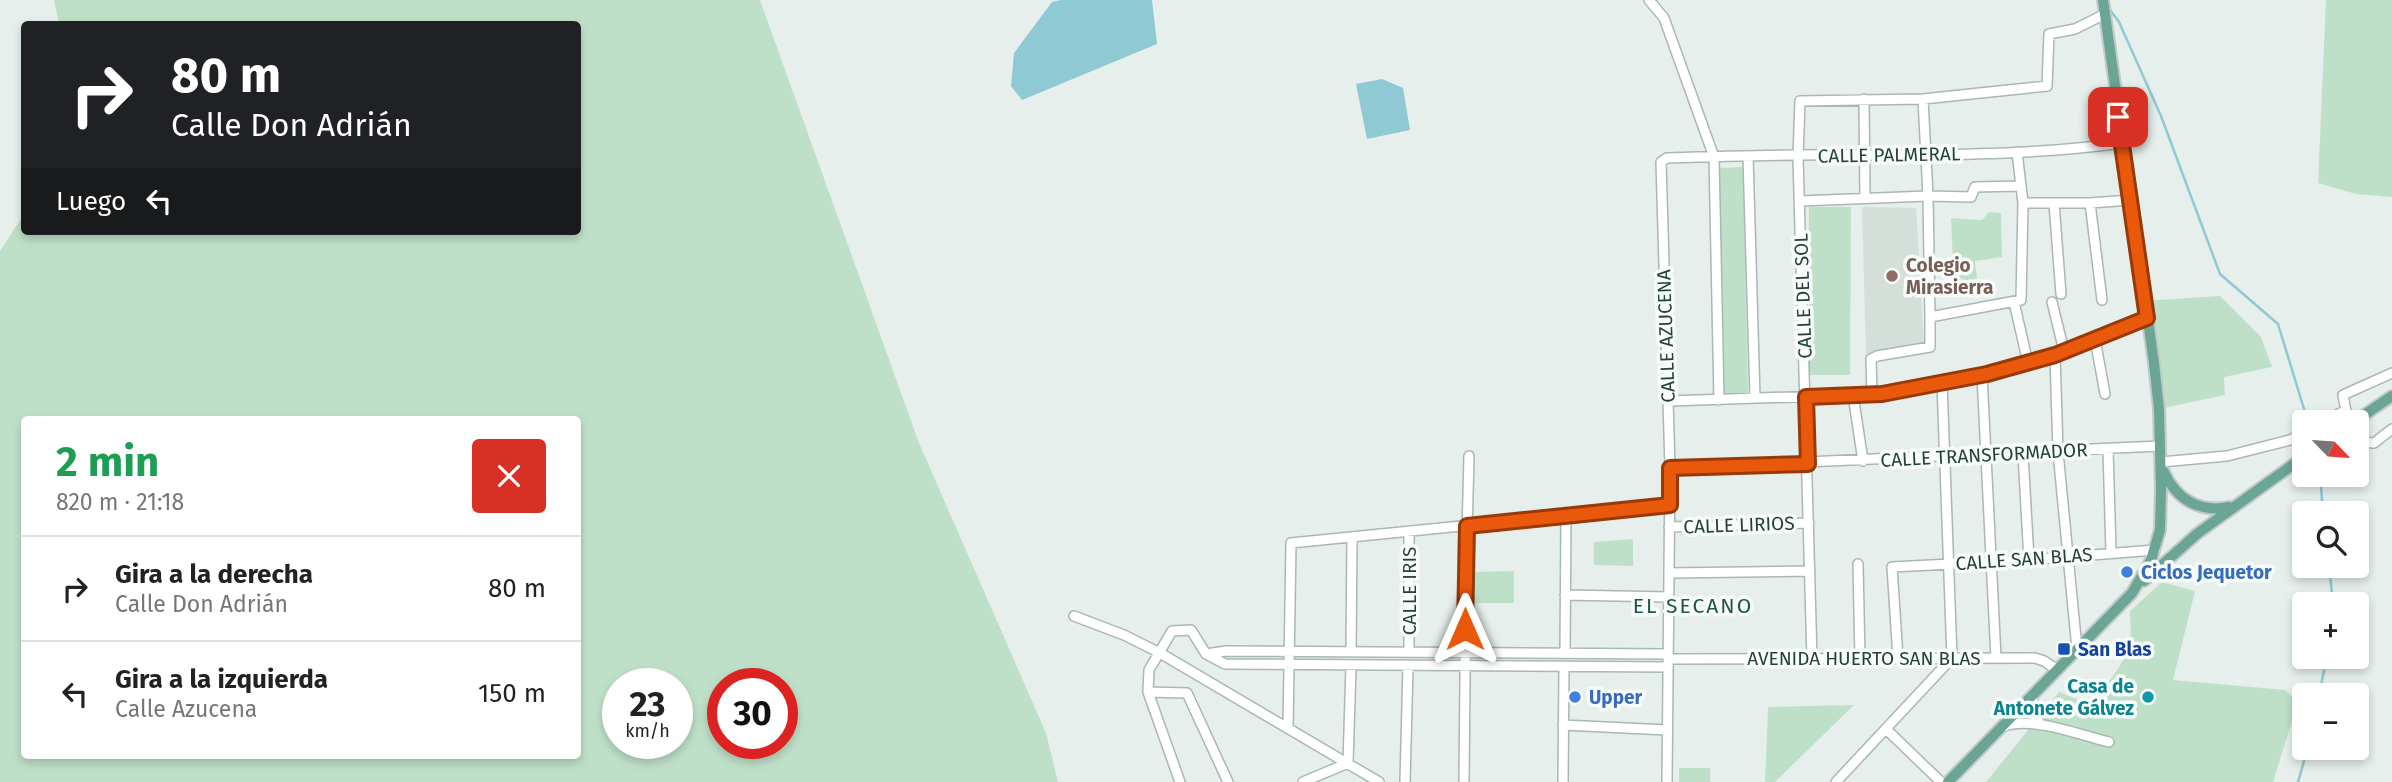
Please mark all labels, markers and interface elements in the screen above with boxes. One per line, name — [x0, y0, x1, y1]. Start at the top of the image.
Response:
text: 80 m — [171, 46, 281, 105]
icon: right — [56, 49, 147, 140]
pin — [2088, 87, 2148, 147]
icon: arrive — [2099, 98, 2137, 136]
text: Calle Don Adrián — [171, 106, 412, 144]
street label: CALLE PALMERAL — [1818, 142, 1961, 168]
icon: left — [140, 182, 178, 220]
text: Luego — [56, 186, 126, 217]
street label: CALLE DEL SOL — [1789, 232, 1817, 359]
place label: Colegio Mirasierra — [1906, 254, 1993, 299]
marker: Colegio Mirasierra — [1884, 268, 1900, 284]
street label: CALLE AZUCENA — [1652, 269, 1680, 403]
north arrow — [2292, 410, 2370, 486]
map controls — [2292, 410, 2369, 760]
text: 2 min — [56, 437, 159, 487]
street label: CALLE TRANSFORMADOR — [1880, 438, 2089, 472]
button: close — [472, 439, 546, 513]
text: 820 m · 21:18 — [56, 488, 184, 516]
button: search — [2292, 501, 2369, 578]
street label: CALLE LIRIOS — [1683, 512, 1795, 538]
street label: CALLE SAN BLAS — [1955, 543, 2093, 575]
street label: CALLE IRIS — [1398, 547, 1421, 635]
text: Gira a la derecha — [115, 559, 313, 590]
place label: Ciclos Jequetor — [2141, 561, 2272, 584]
marker: Ciclos Jequetor — [2119, 564, 2135, 580]
icon: right — [56, 570, 94, 608]
text: 80 m — [488, 573, 546, 604]
text: Calle Don Adrián — [115, 590, 288, 618]
position arrow — [1428, 592, 1502, 666]
button: + — [2292, 592, 2369, 669]
district label: EL SECANO — [1633, 593, 1753, 619]
place label: San Blas — [2078, 638, 2151, 661]
marker: San Blas — [2056, 641, 2072, 657]
street label: AVENIDA HUERTO SAN BLAS — [1747, 647, 1981, 670]
text: Gira a la izquierda — [115, 664, 328, 695]
speed limit sign: 30 — [707, 668, 798, 759]
icon: left — [56, 675, 94, 713]
place label: Casa de Antonete Gálvez — [1993, 675, 2134, 720]
text: 150 m — [478, 678, 546, 709]
text: 23 — [629, 683, 666, 725]
button: − — [2292, 683, 2369, 760]
place label: Upper — [1589, 686, 1643, 709]
marker: Upper — [1567, 689, 1583, 705]
marker: Casa de Antonete Gálvez — [2140, 689, 2156, 705]
text: Calle Azucena — [115, 695, 257, 723]
text: km/h — [625, 720, 670, 742]

